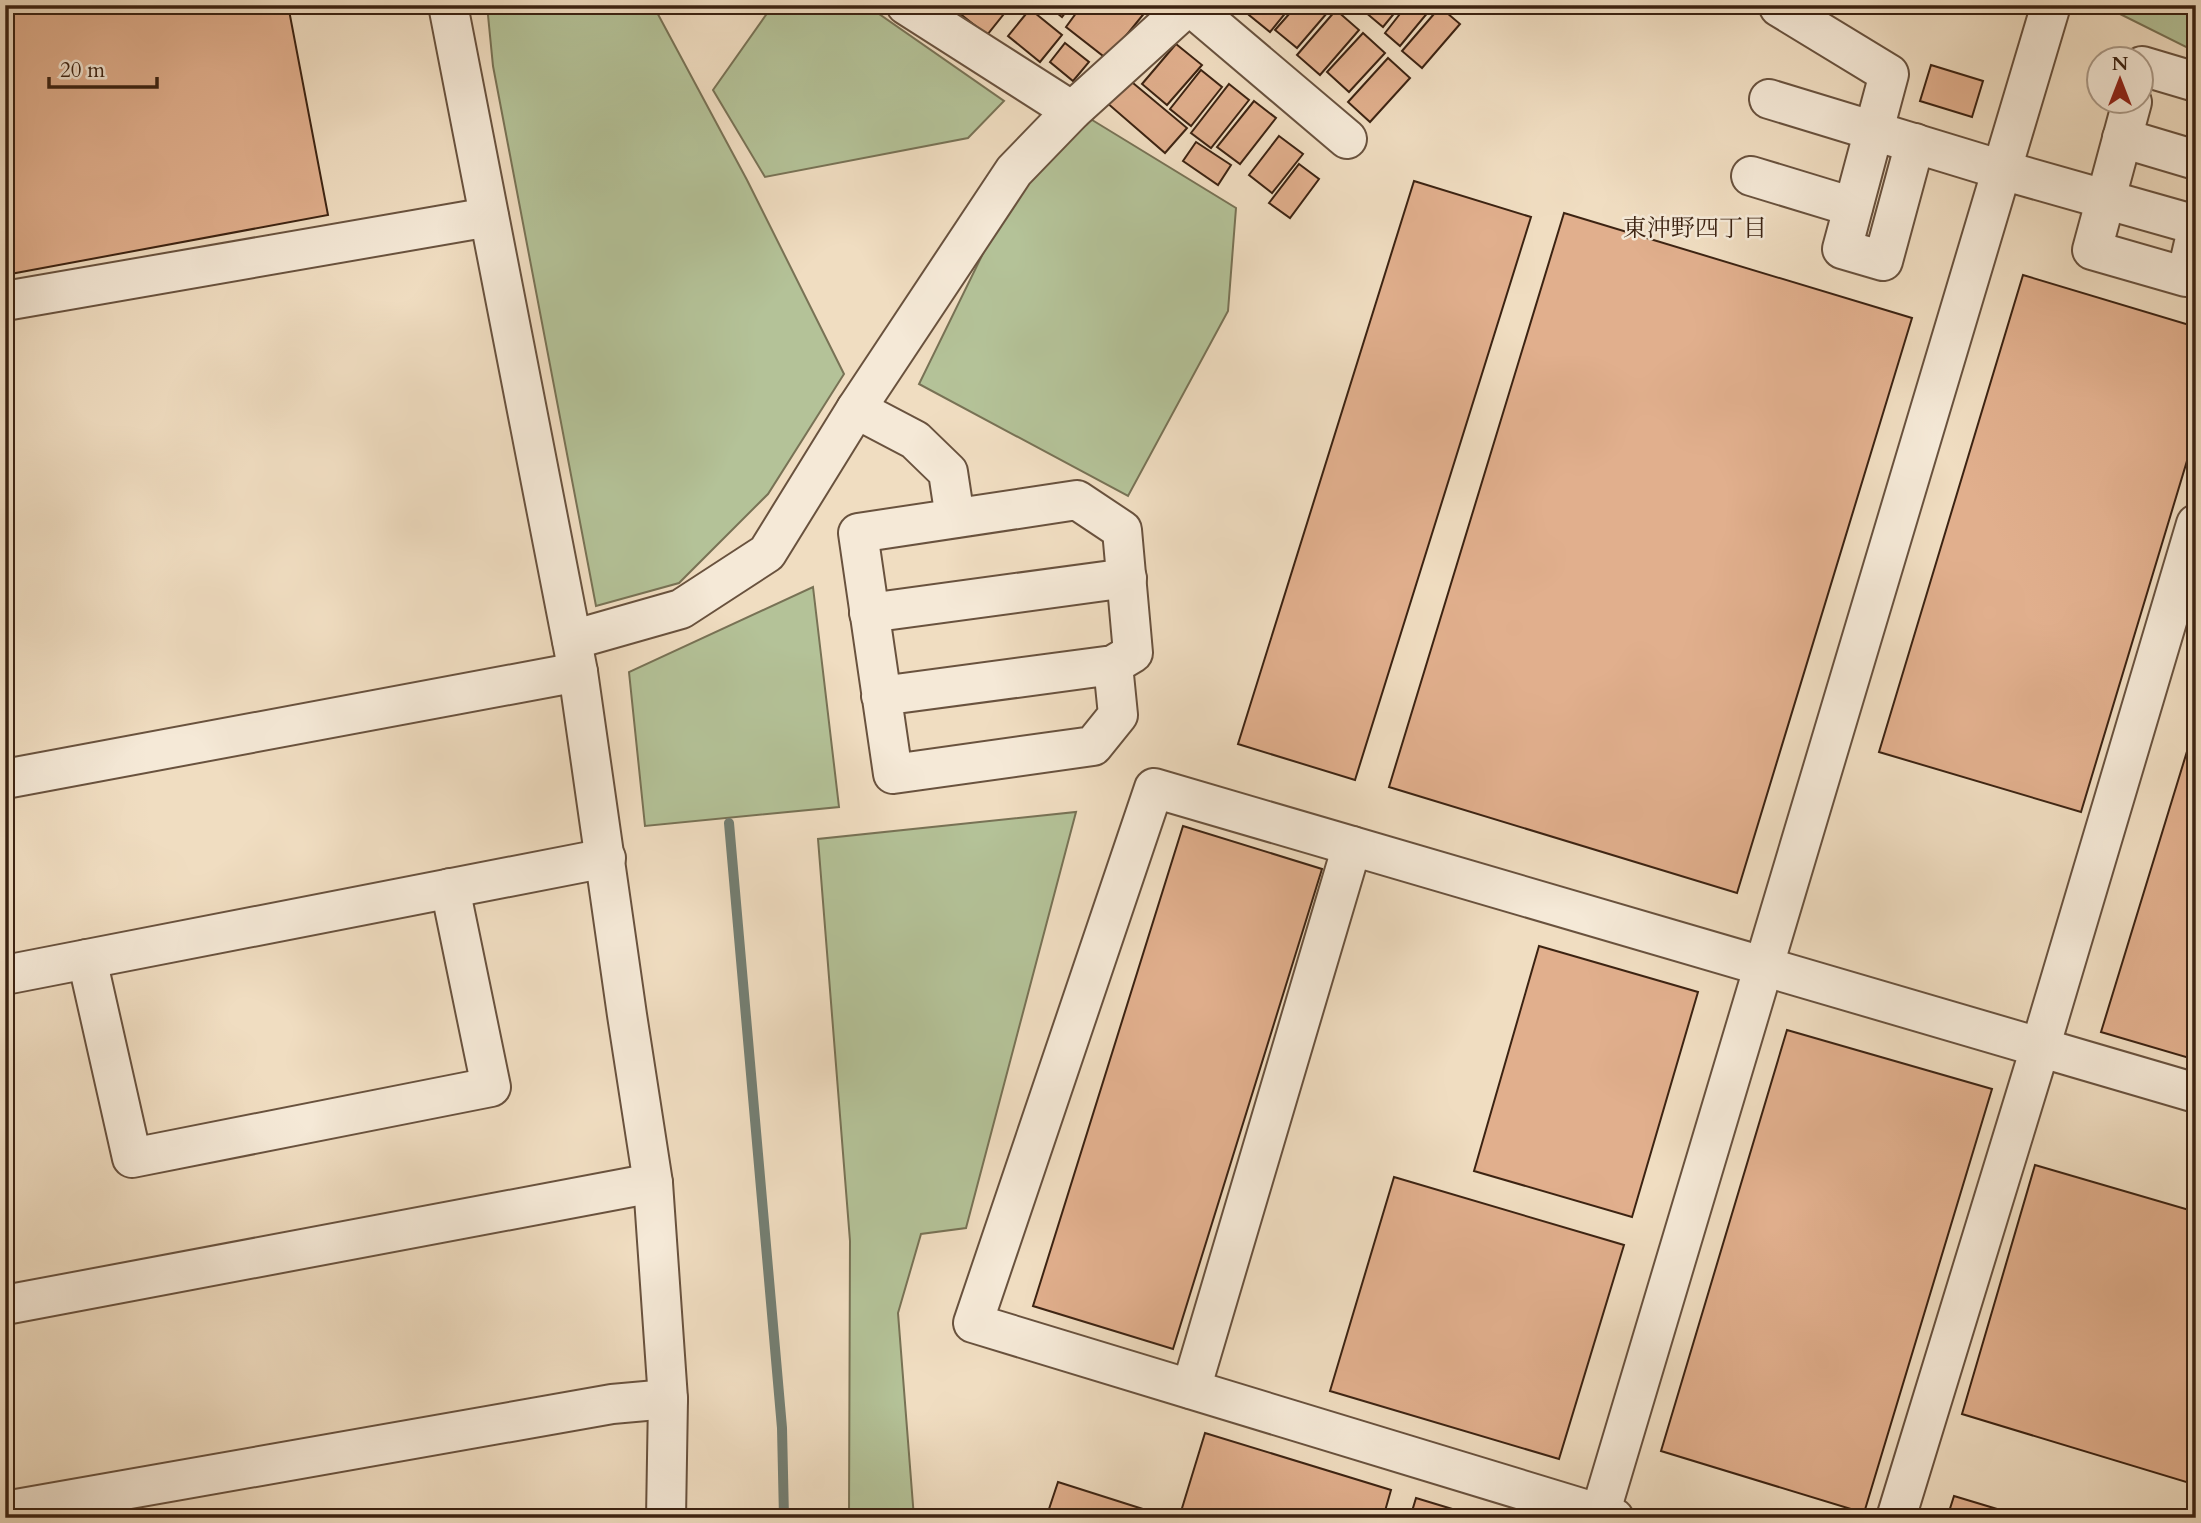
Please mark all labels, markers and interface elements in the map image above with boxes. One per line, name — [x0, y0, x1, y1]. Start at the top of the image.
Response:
scale bar — [49, 46, 158, 90]
north arrow — [2086, 46, 2156, 116]
text: N — [2112, 51, 2129, 77]
text: 20 m — [60, 56, 105, 85]
district label: 東沖野四丁目 — [1623, 212, 1767, 245]

